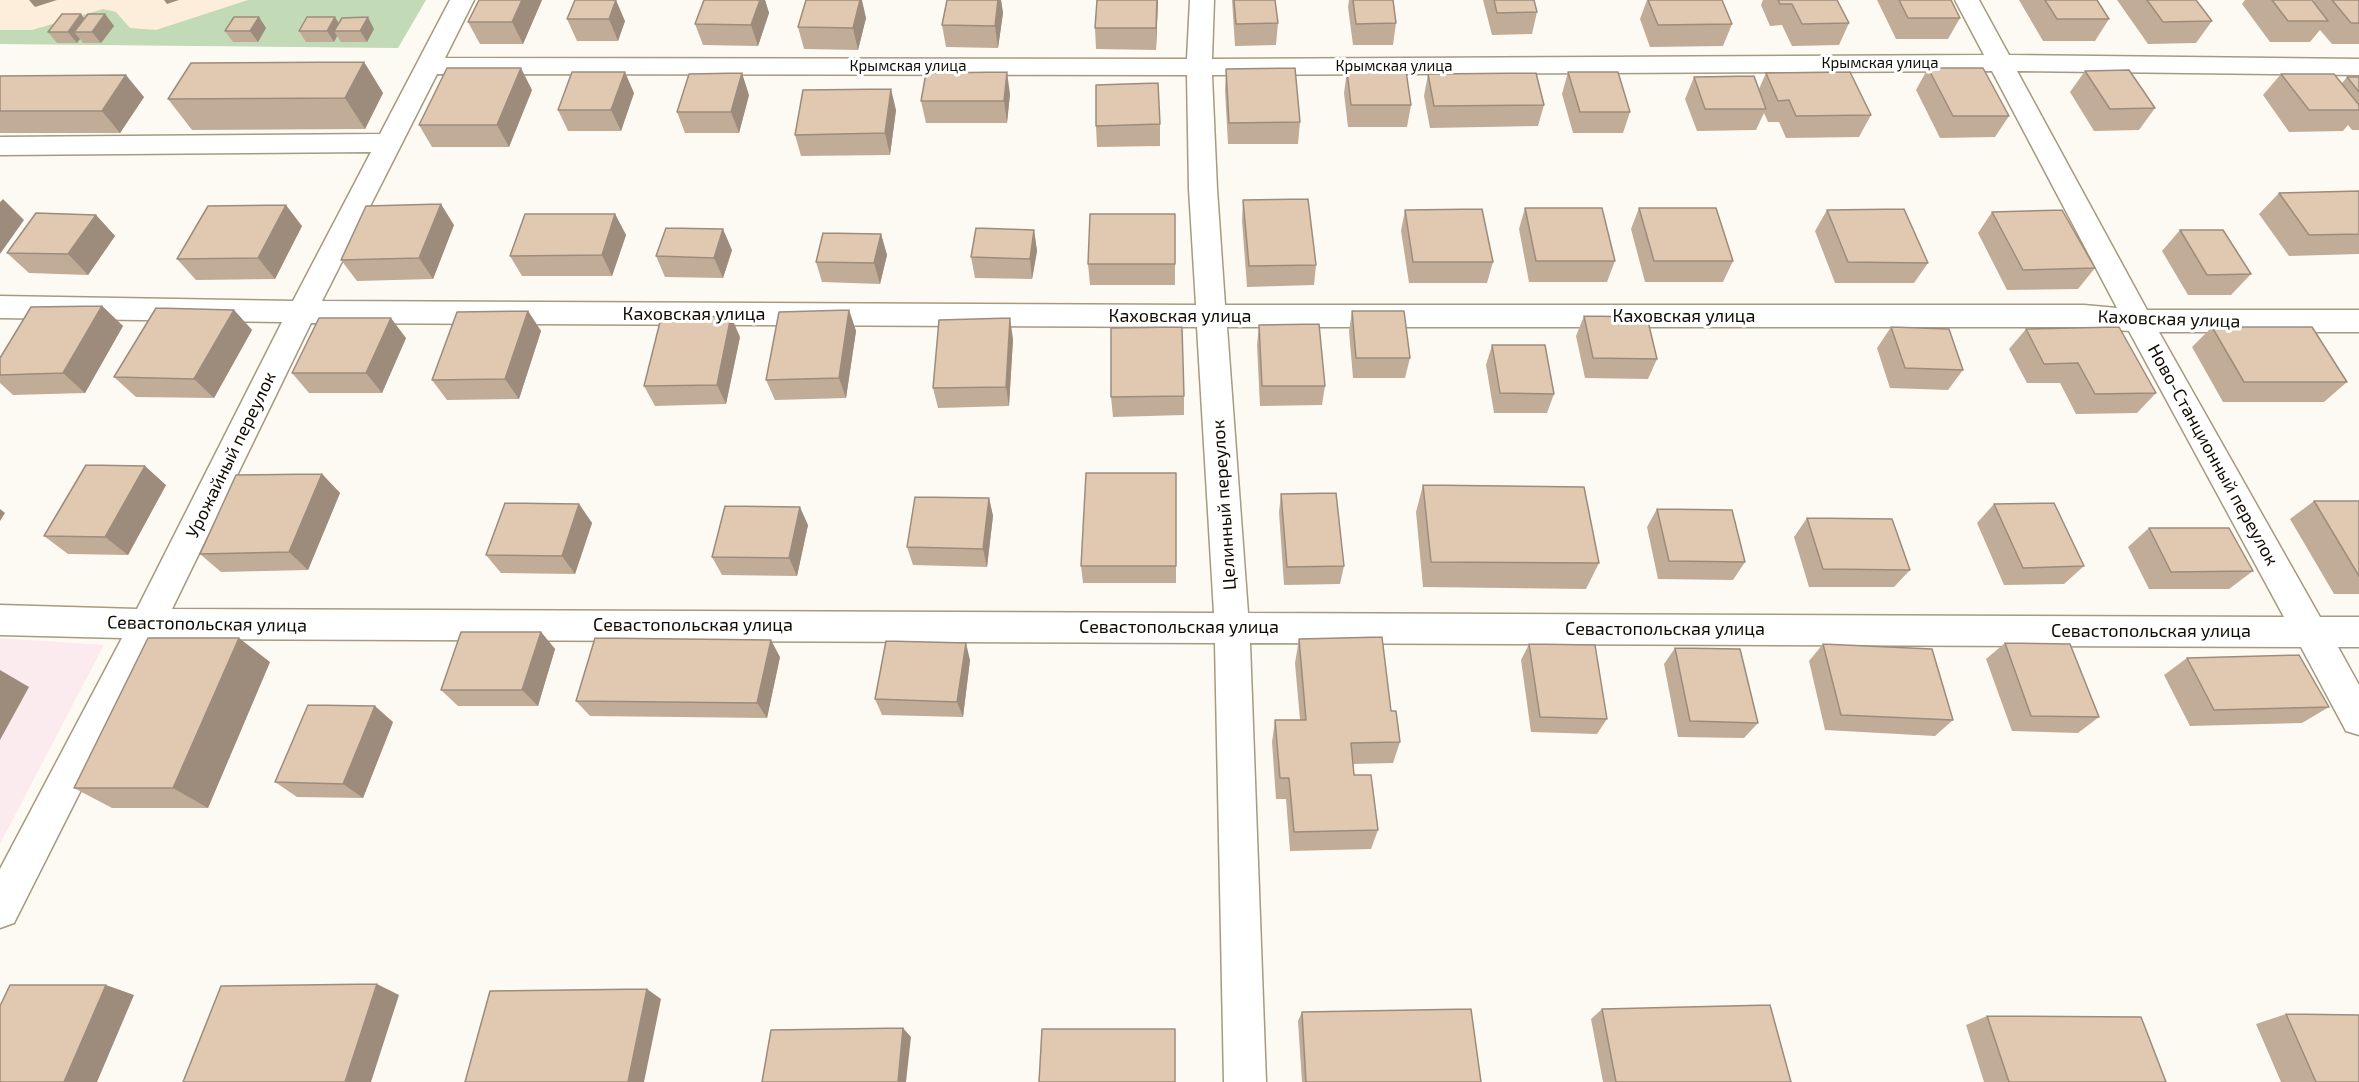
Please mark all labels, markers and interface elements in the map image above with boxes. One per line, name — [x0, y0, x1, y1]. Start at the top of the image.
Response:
street label: Крымская улица — [1822, 54, 1938, 72]
street label: Крымская улица — [850, 57, 966, 75]
street label: Крымская улица — [1336, 57, 1452, 75]
street label: Каховская улица — [623, 303, 765, 325]
street label: Каховская улица — [1109, 305, 1251, 327]
street label: Каховская улица — [1613, 305, 1755, 327]
street label: Каховская улица — [2097, 306, 2241, 332]
street label: Ново-Станционный переулок — [2143, 341, 2283, 569]
street label: Урожайный переулок — [181, 368, 281, 542]
street label: Целинный переулок — [1207, 419, 1241, 591]
street label: Севастопольская улица — [107, 611, 307, 637]
street label: Севастопольская улица — [593, 614, 793, 636]
street label: Севастопольская улица — [1079, 616, 1279, 638]
street label: Севастопольская улица — [1565, 618, 1765, 640]
street label: Севастопольская улица — [2051, 620, 2251, 642]

